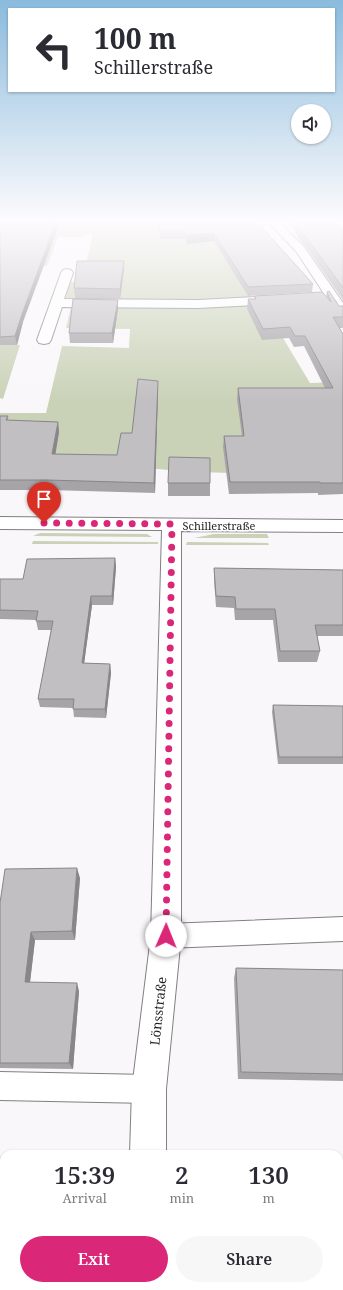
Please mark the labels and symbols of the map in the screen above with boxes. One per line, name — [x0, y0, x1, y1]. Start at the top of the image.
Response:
pin — [27, 482, 61, 523]
street label: Schillerstraße — [183, 518, 255, 533]
position arrow — [145, 915, 187, 957]
street label: Lönsstraße — [145, 976, 171, 1046]

